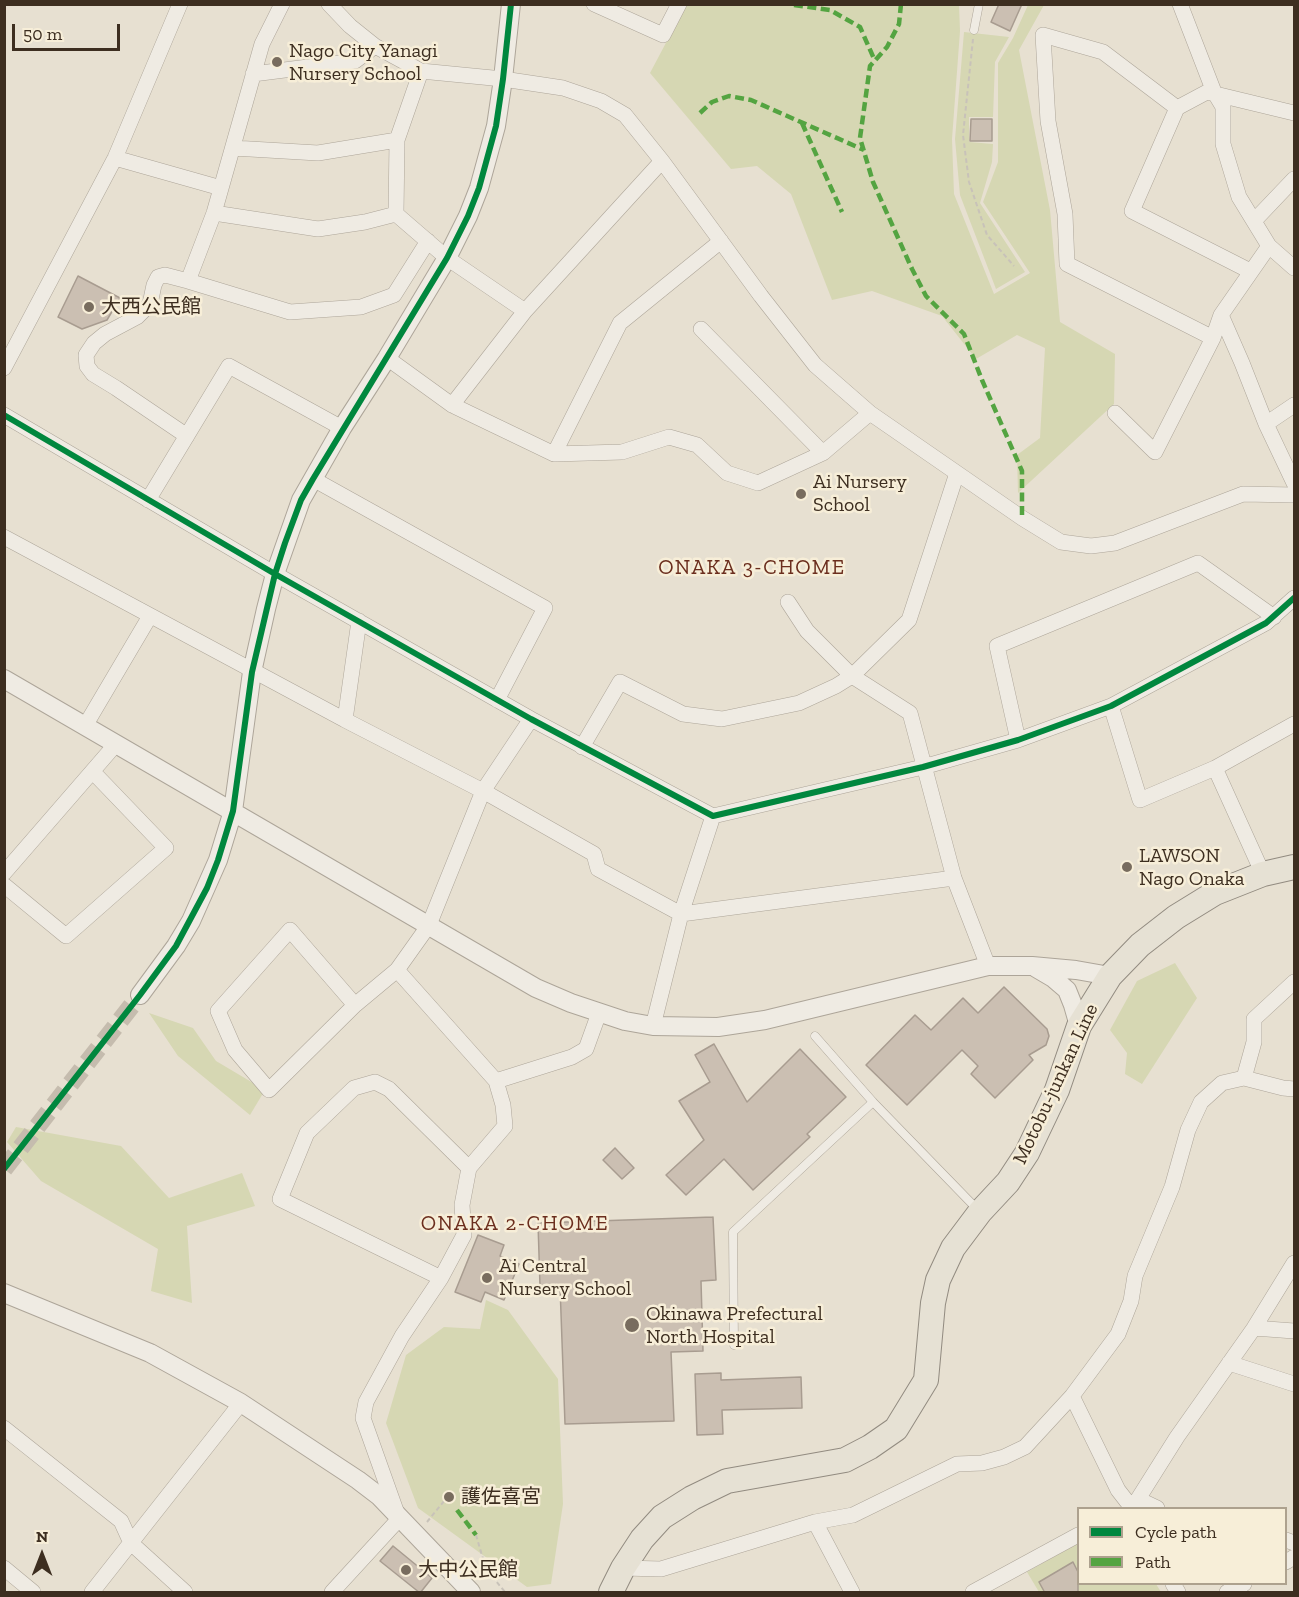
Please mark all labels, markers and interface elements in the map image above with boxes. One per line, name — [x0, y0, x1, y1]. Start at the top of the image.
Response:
scale bar — [15, 12, 123, 50]
text: 50 m — [23, 23, 62, 45]
place label: Nago City Yanagi Nursery School — [289, 39, 438, 86]
marker: Nago City Yanagi Nursery School — [270, 55, 284, 69]
place label: 大西公民館 — [101, 295, 201, 319]
marker: 大西公民館 — [82, 300, 96, 314]
place label: Ai Nursery School — [813, 470, 907, 517]
marker: Ai Nursery School — [794, 487, 808, 501]
district label: ONAKA 3-CHOME — [658, 555, 846, 581]
place label: LAWSON Nago Onaka — [1139, 844, 1244, 891]
marker: LAWSON Nago Onaka — [1120, 860, 1134, 874]
street label: Motobu-junkan Line — [1008, 1000, 1104, 1168]
district label: ONAKA 2-CHOME — [421, 1211, 609, 1237]
place label: Ai Central Nursery School — [499, 1254, 631, 1301]
marker: Ai Central Nursery School — [480, 1271, 494, 1285]
place label: Okinawa Prefectural North Hospital — [646, 1302, 823, 1349]
marker: Okinawa Prefectural North Hospital — [623, 1316, 641, 1334]
place label: 護佐喜宮 — [461, 1485, 541, 1509]
marker: 護佐喜宮 — [442, 1490, 456, 1504]
legend — [1077, 1507, 1287, 1585]
text: Cycle path — [1135, 1521, 1217, 1543]
north arrow — [12, 1525, 72, 1585]
text: N — [36, 1527, 48, 1546]
text: Path — [1135, 1551, 1171, 1573]
place label: 大中公民館 — [418, 1558, 518, 1582]
marker: 大中公民館 — [399, 1563, 413, 1577]

